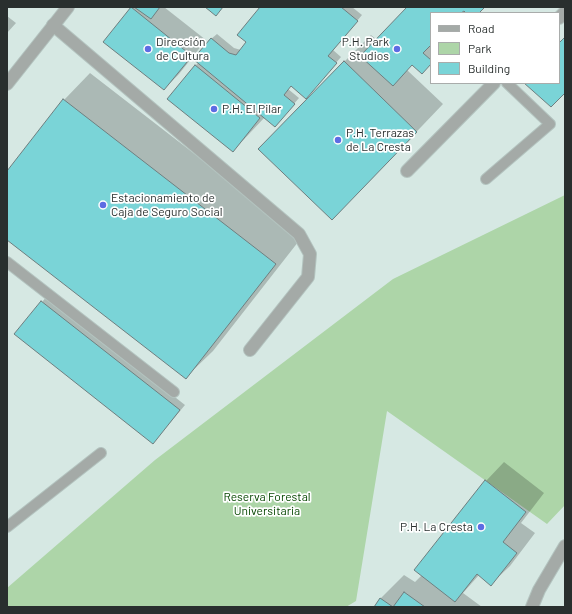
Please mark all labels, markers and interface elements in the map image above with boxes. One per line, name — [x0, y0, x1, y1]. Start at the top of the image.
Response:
legend — [430, 12, 560, 84]
text: Road — [468, 21, 495, 35]
place label: Dirección de Cultura — [156, 35, 209, 63]
place label: P.H. Park Studios — [342, 35, 389, 63]
text: Park — [468, 41, 492, 55]
marker: Dirección de Cultura — [143, 44, 153, 54]
marker: P.H. Park Studios — [392, 44, 402, 54]
text: Building — [468, 61, 510, 75]
place label: P.H. El Pilar — [222, 102, 281, 116]
marker: P.H. El Pilar — [209, 104, 219, 114]
place label: P.H. Terrazas de La Cresta — [346, 126, 414, 154]
marker: P.H. Terrazas de La Cresta — [333, 135, 343, 145]
place label: Estacionamiento de Caja de Seguro Social — [111, 191, 222, 219]
marker: Estacionamiento de Caja de Seguro Social — [98, 200, 108, 210]
park label: Reserva Forestal Universitaria — [223, 490, 311, 518]
place label: P.H. La Cresta — [400, 520, 473, 534]
marker: P.H. La Cresta — [476, 522, 486, 532]

